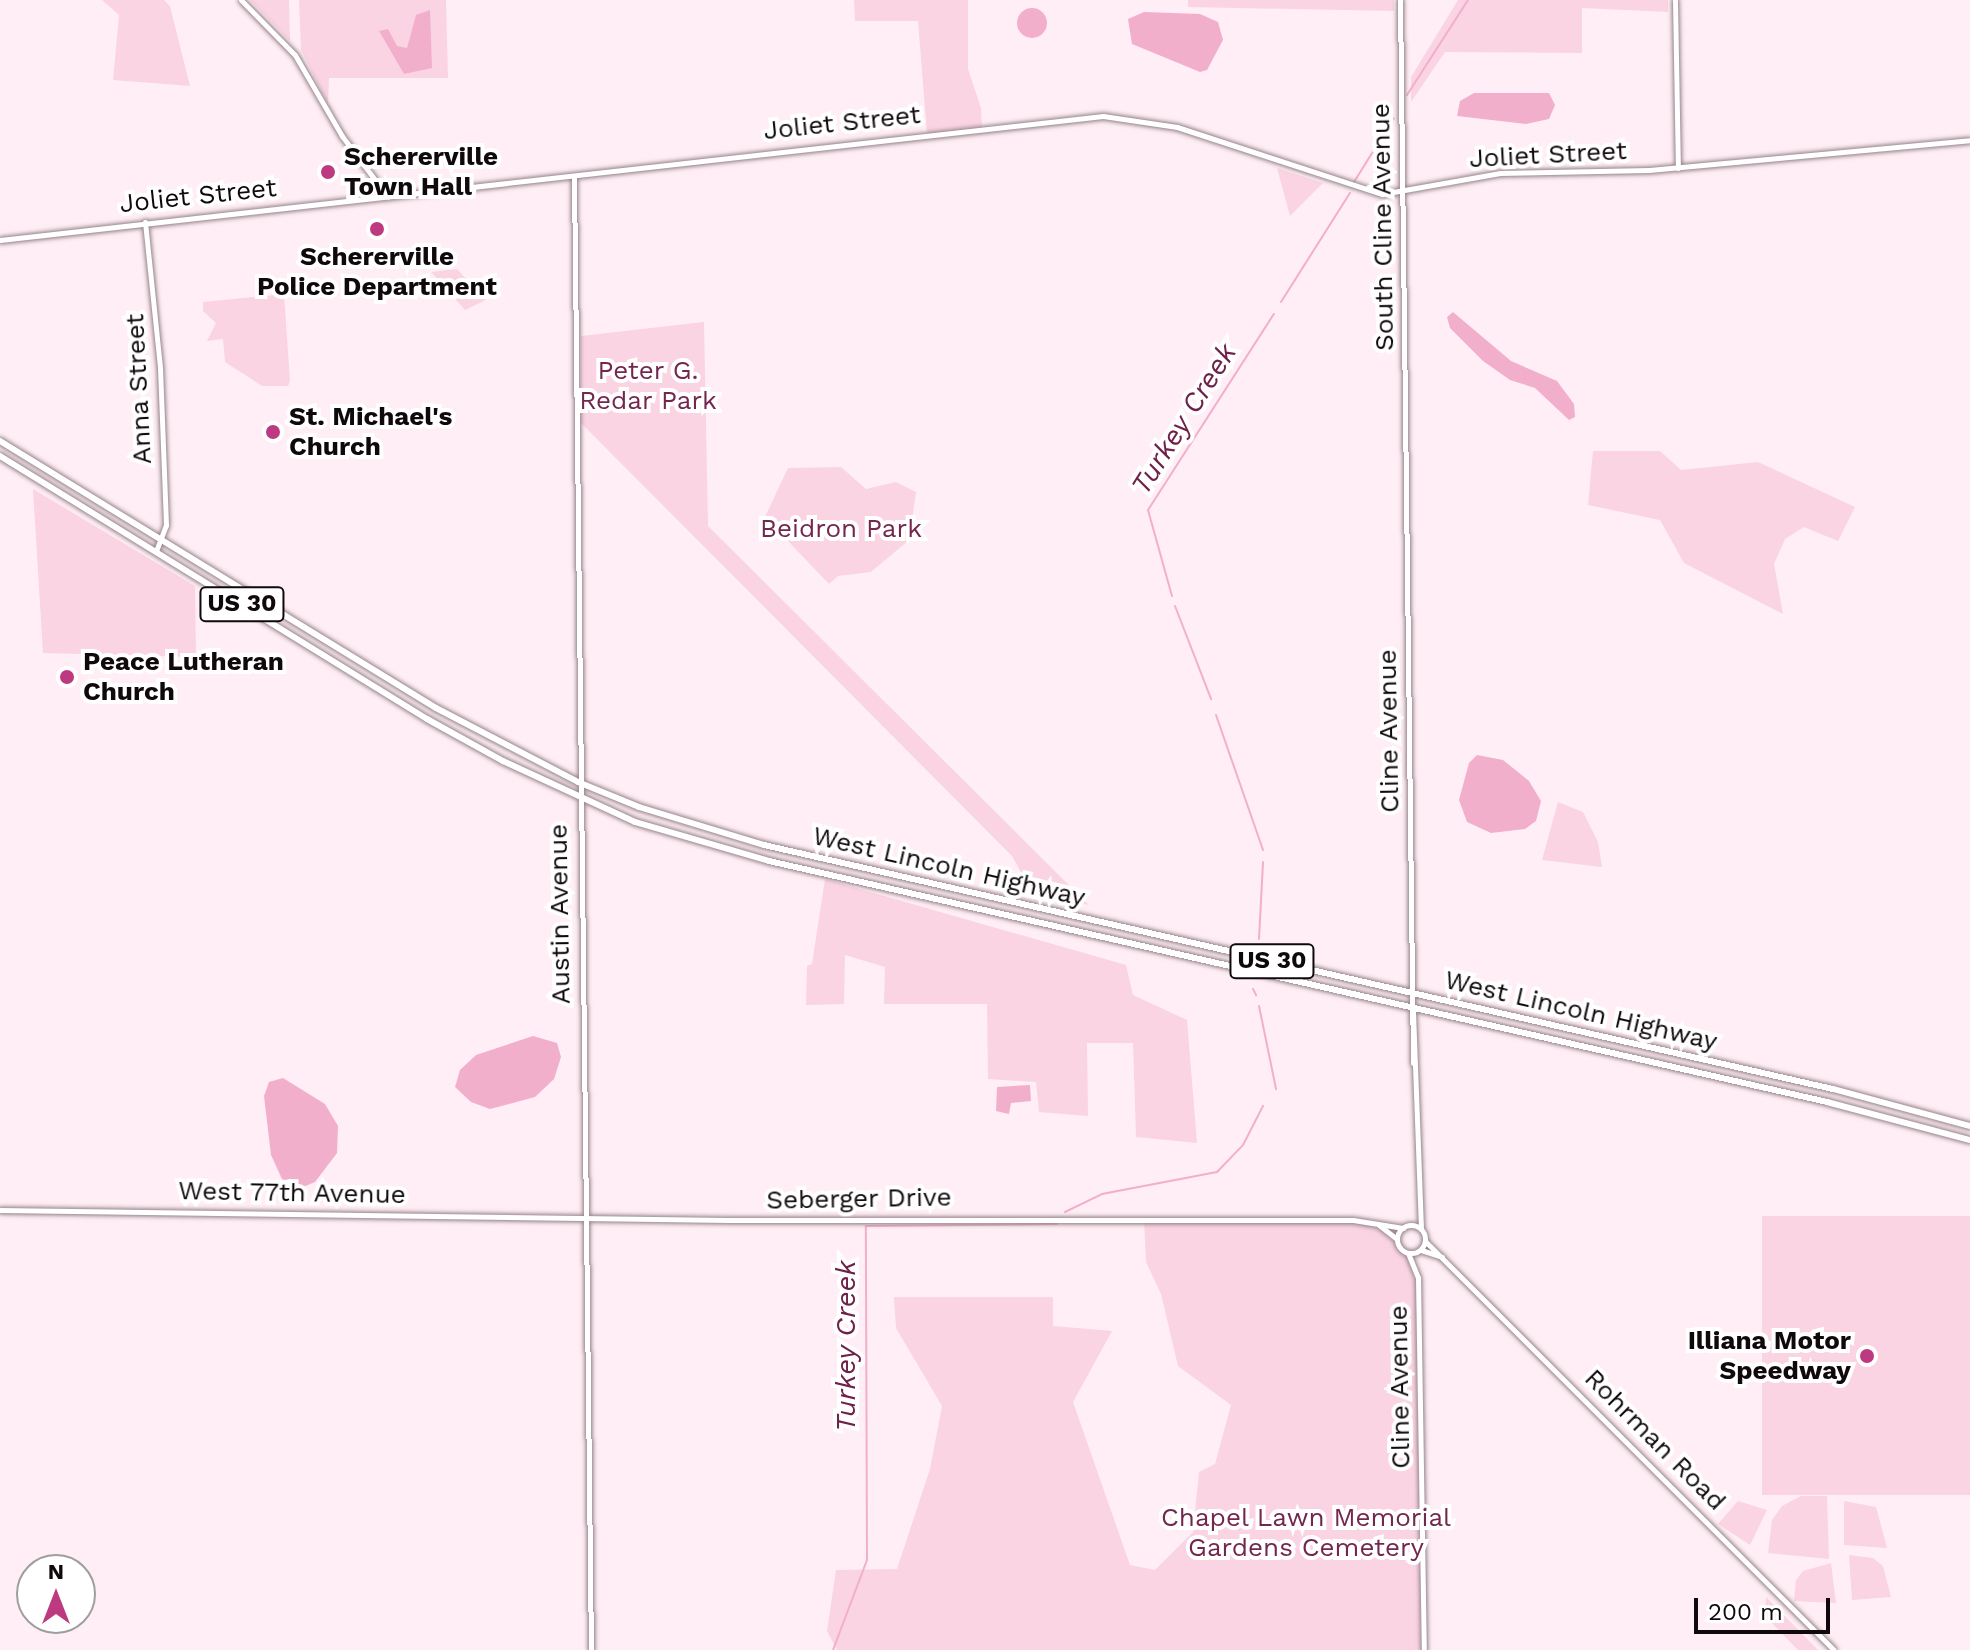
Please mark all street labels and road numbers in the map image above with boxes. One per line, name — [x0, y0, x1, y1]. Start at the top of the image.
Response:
street label: Joliet Street — [762, 99, 922, 147]
street label: South Cline Avenue — [1365, 102, 1401, 352]
street label: Joliet Street — [1468, 135, 1628, 175]
street label: Joliet Street — [118, 172, 278, 220]
street label: Anna Street — [119, 313, 159, 465]
road number: US 30 — [198, 584, 286, 624]
street label: Cline Avenue — [1372, 648, 1406, 814]
street label: West Lincoln Highway — [810, 820, 1088, 914]
street label: Austin Avenue — [543, 823, 577, 1005]
road number: US 30 — [1228, 941, 1316, 981]
street label: West Lincoln Highway — [1442, 964, 1720, 1058]
street label: West 77th Avenue — [177, 1175, 407, 1211]
street label: Seberger Drive — [766, 1182, 952, 1216]
street label: Cline Avenue — [1383, 1304, 1417, 1470]
street label: Rohrman Road — [1578, 1363, 1732, 1517]

